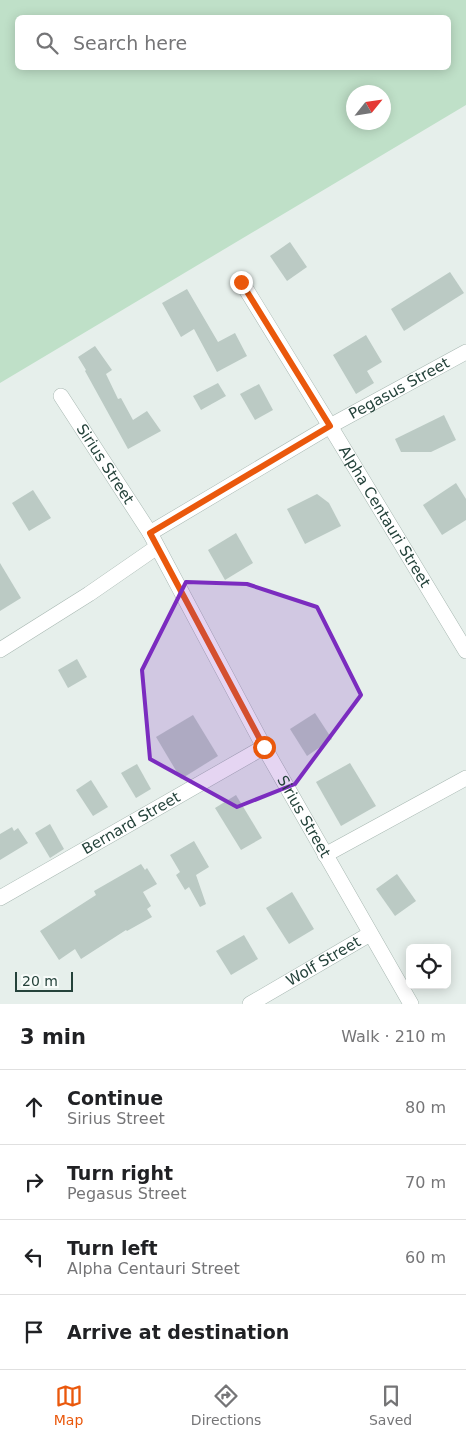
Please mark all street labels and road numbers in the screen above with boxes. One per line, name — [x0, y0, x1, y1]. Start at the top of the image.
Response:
street label: Pegasus Street — [346, 354, 453, 423]
street label: Sirius Street — [73, 421, 138, 507]
street label: Alpha Centauri Street — [335, 443, 434, 591]
street label: Sirius Street — [273, 772, 334, 861]
street label: Bernard Street — [79, 788, 183, 858]
street label: Wolf Street — [283, 932, 364, 990]

